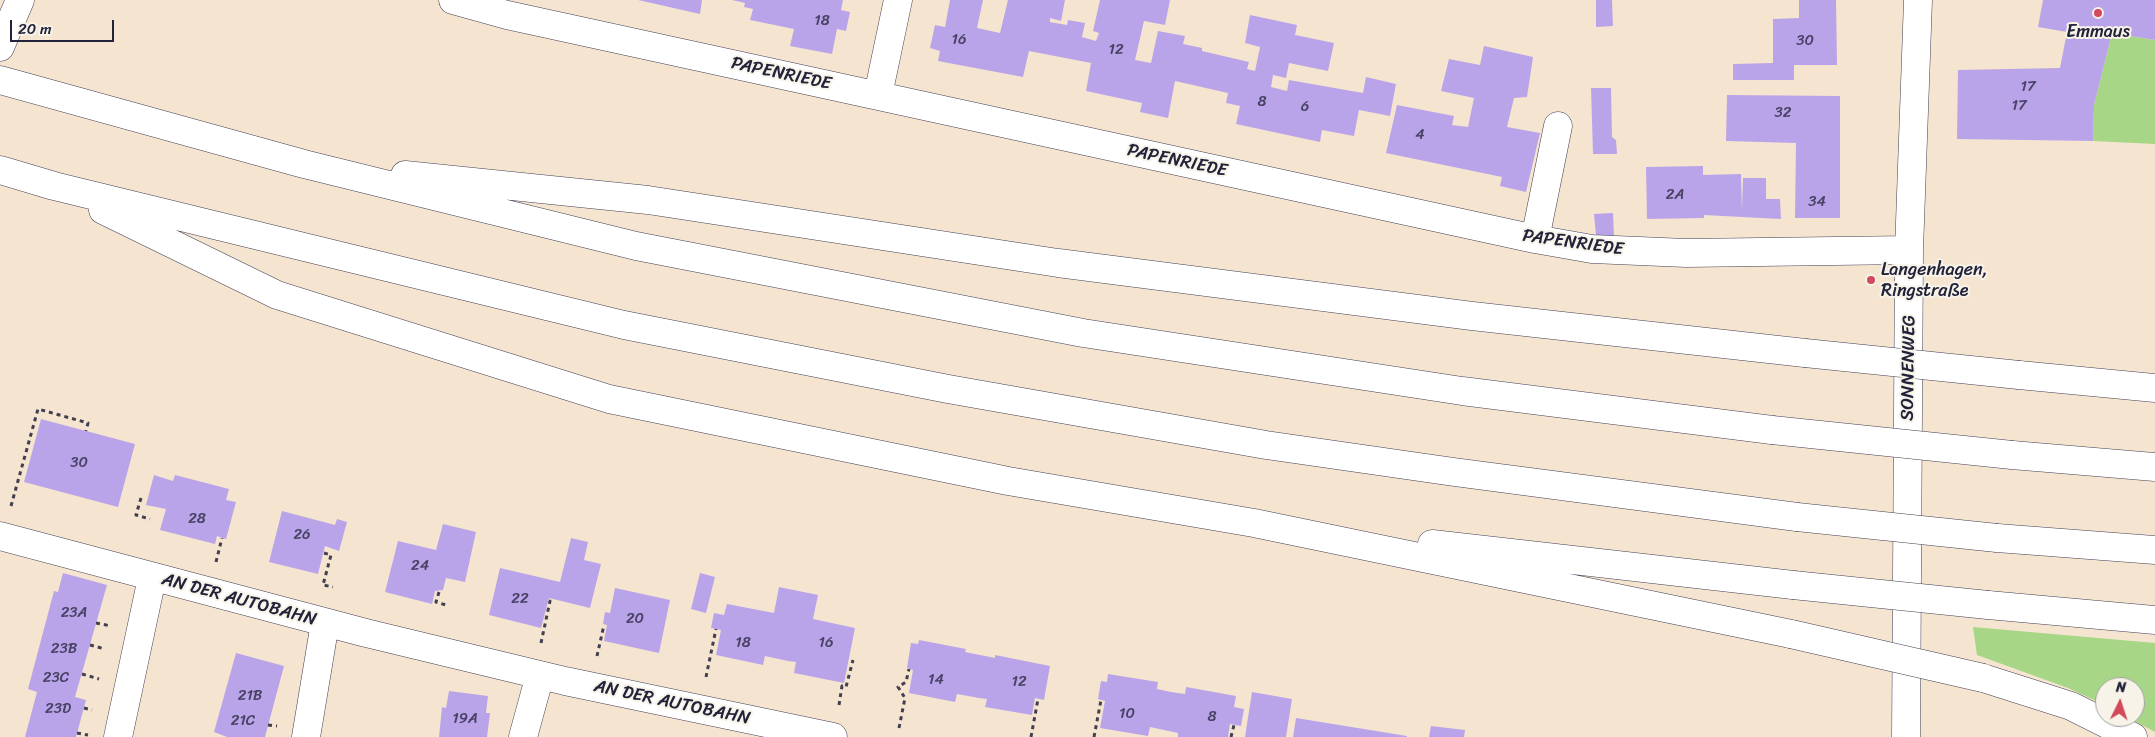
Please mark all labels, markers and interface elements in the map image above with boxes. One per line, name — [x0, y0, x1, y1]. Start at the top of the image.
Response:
marker: Emmaus — [2092, 7, 2104, 19]
scale bar — [12, 10, 116, 42]
house number: 18 — [814, 12, 830, 30]
text: 20 m — [18, 16, 52, 42]
place label: Emmaus — [2066, 21, 2130, 43]
house number: 16 — [952, 31, 966, 49]
house number: 30 — [1796, 32, 1814, 50]
house number: 12 — [1108, 41, 1124, 59]
street label: PAPENRIEDE — [729, 53, 833, 95]
house number: 17 — [2021, 78, 2035, 96]
house number: 8 — [1257, 93, 1267, 111]
house number: 17 — [2012, 97, 2026, 115]
house number: 6 — [1301, 98, 1309, 116]
house number: 32 — [1775, 104, 1791, 122]
house number: 4 — [1415, 126, 1425, 144]
street label: PAPENRIEDE — [1125, 140, 1229, 182]
house number: 2A — [1666, 186, 1684, 204]
house number: 34 — [1808, 193, 1826, 211]
street label: PAPENRIEDE — [1521, 225, 1625, 261]
place label: Langenhagen, Ringstraße — [1881, 259, 1988, 302]
marker: Langenhagen, Ringstraße — [1865, 274, 1877, 286]
street label: SONNENWEG — [1897, 315, 1921, 421]
house number: 30 — [70, 454, 88, 472]
house number: 28 — [188, 510, 206, 528]
house number: 26 — [293, 526, 311, 544]
house number: 24 — [411, 557, 429, 575]
street label: AN DER AUTOBAHN — [159, 569, 319, 631]
house number: 22 — [511, 590, 529, 608]
house number: 23A — [61, 604, 87, 622]
house number: 20 — [626, 610, 644, 628]
house number: 18 — [735, 634, 751, 652]
house number: 16 — [819, 634, 833, 652]
house number: 23B — [51, 640, 77, 658]
house number: 23C — [43, 669, 69, 687]
house number: 14 — [928, 671, 944, 689]
house number: 12 — [1011, 673, 1027, 691]
text: N — [2115, 675, 2127, 700]
street label: AN DER AUTOBAHN — [592, 676, 752, 730]
north arrow — [2095, 677, 2145, 727]
house number: 21B — [238, 687, 262, 705]
house number: 23D — [45, 700, 71, 718]
house number: 10 — [1119, 705, 1135, 723]
house number: 8 — [1207, 708, 1217, 726]
house number: 19A — [452, 710, 478, 728]
house number: 21C — [231, 712, 255, 730]

